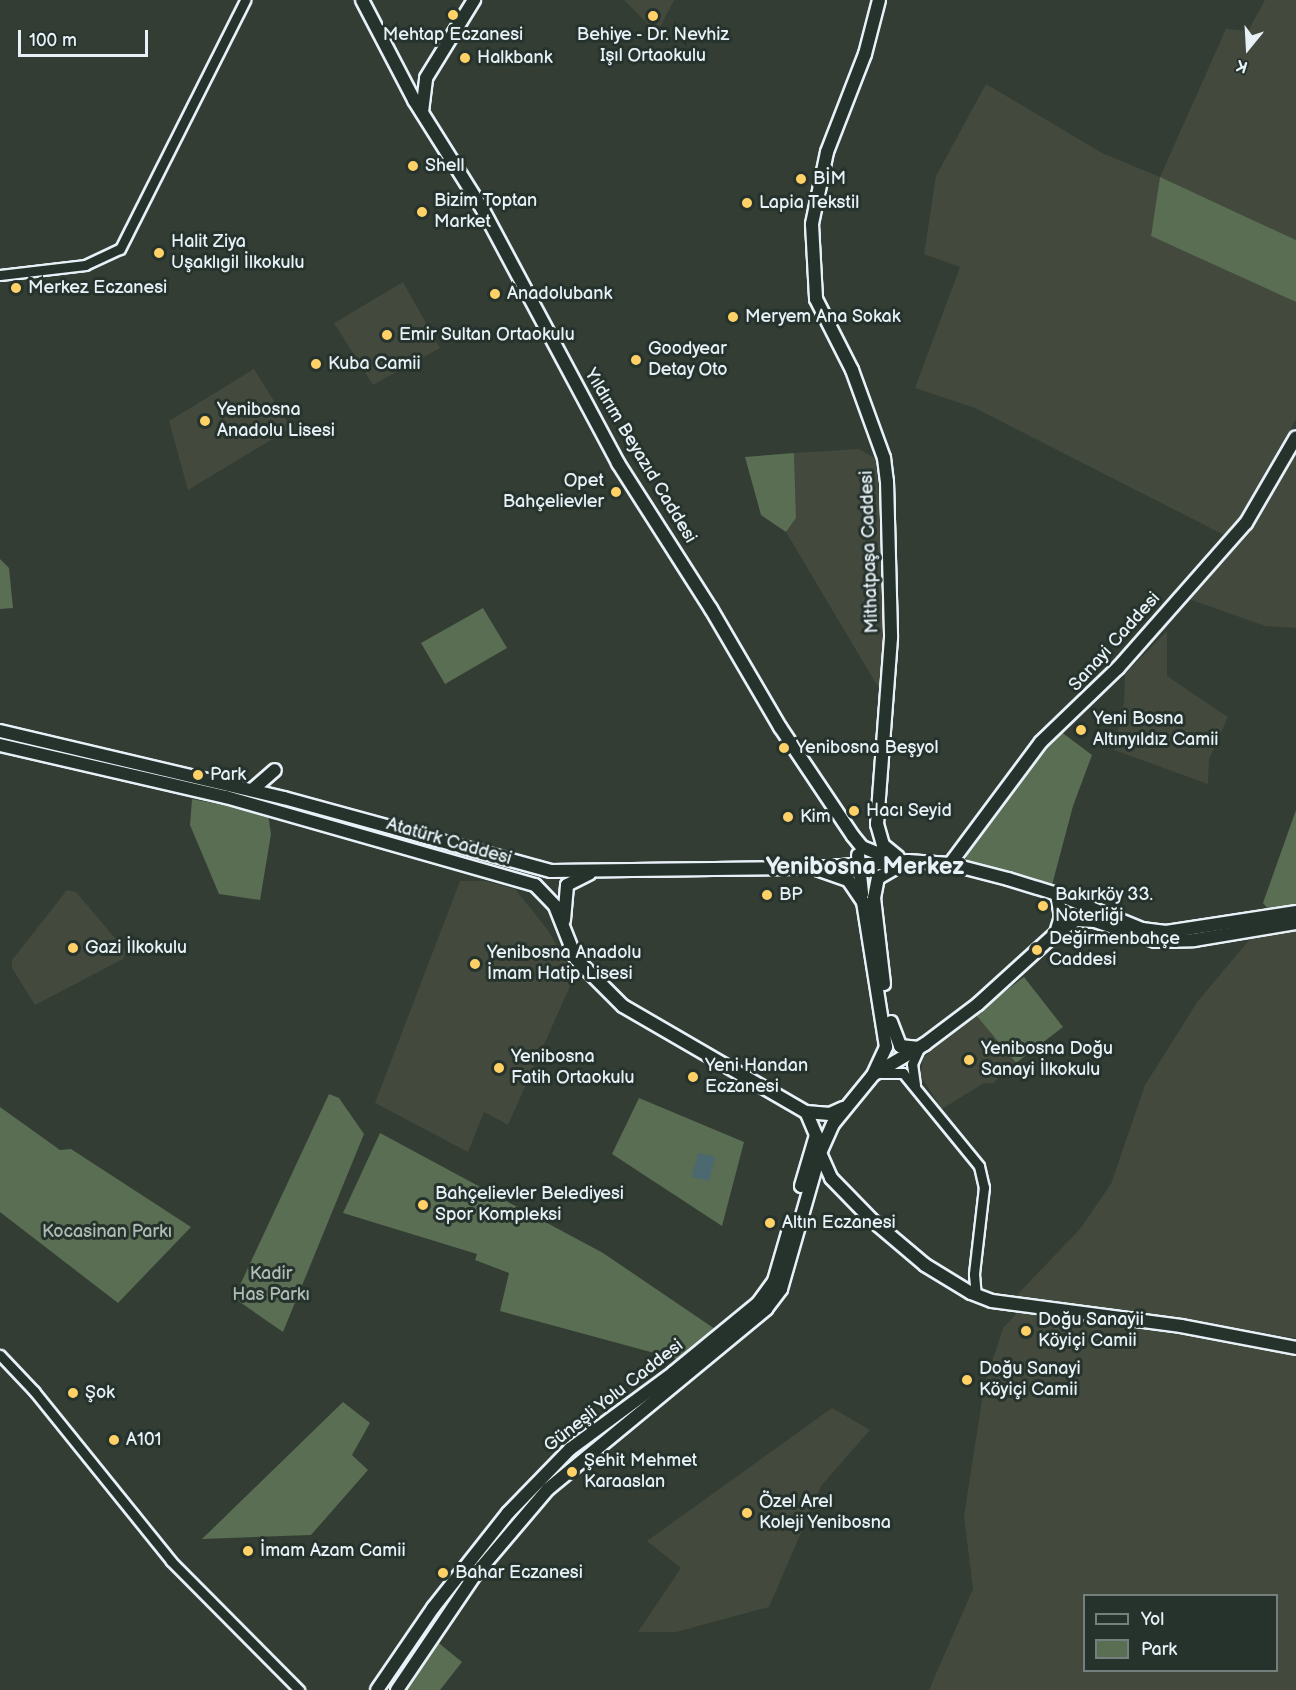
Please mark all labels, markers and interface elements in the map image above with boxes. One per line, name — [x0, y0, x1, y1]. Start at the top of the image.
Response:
marker: Mehtap Eczanesi — [446, 8, 460, 22]
marker: Behiye - Dr. Nevhiz Işıl Ortaokulu — [646, 9, 660, 23]
scale bar — [21, 18, 152, 56]
north arrow — [1218, 18, 1278, 78]
place label: Mehtap Eczanesi — [383, 24, 523, 46]
place label: Behiye - Dr. Nevhiz Işıl Ortaokulu — [576, 25, 730, 68]
text: 100 m — [29, 30, 77, 51]
place label: Halkbank — [477, 47, 552, 69]
marker: Halkbank — [458, 51, 472, 65]
text: K — [1234, 55, 1250, 76]
place label: Shell — [425, 155, 465, 177]
marker: Shell — [406, 159, 420, 173]
place label: BİM — [813, 168, 846, 190]
marker: BİM — [794, 172, 808, 186]
place label: Bizim Toptan Market — [434, 191, 538, 234]
place label: Lapia Tekstil — [759, 192, 860, 214]
marker: Lapia Tekstil — [740, 196, 754, 210]
marker: Bizim Toptan Market — [415, 205, 429, 219]
place label: Halit Ziya Uşaklıgil İlkokulu — [171, 232, 305, 274]
marker: Halit Ziya Uşaklıgil İlkokulu — [152, 246, 166, 260]
place label: Merkez Eczanesi — [28, 277, 167, 299]
marker: Merkez Eczanesi — [9, 281, 23, 295]
place label: Anadolubank — [507, 283, 612, 305]
marker: Anadolubank — [488, 287, 502, 301]
place label: Meryem Ana Sokak — [745, 306, 901, 328]
marker: Meryem Ana Sokak — [726, 310, 740, 324]
place label: Emir Sultan Ortaokulu — [399, 324, 575, 346]
marker: Emir Sultan Ortaokulu — [380, 328, 394, 342]
place label: Goodyear Detay Oto — [648, 339, 729, 382]
place label: Kuba Camii — [328, 353, 421, 375]
marker: Goodyear Detay Oto — [629, 353, 643, 367]
marker: Kuba Camii — [309, 357, 323, 371]
street label: Yıldırım Beyazıd Caddesi — [579, 365, 701, 547]
place label: Yenibosna Anadolu Lisesi — [217, 400, 335, 442]
marker: Yenibosna Anadolu Lisesi — [198, 414, 212, 428]
street label: Mithatpaşa Caddesi — [856, 470, 884, 634]
place label: Opet Bahçelievler — [503, 471, 604, 514]
marker: Opet Bahçelievler — [609, 485, 623, 499]
street label: Sanayi Caddesi — [1065, 588, 1165, 696]
place label: Yeni Bosna Altınyıldız Camii — [1093, 709, 1219, 752]
marker: Yeni Bosna Altınyıldız Camii — [1074, 723, 1088, 737]
place label: Yenibosna Beşyol — [796, 737, 938, 759]
marker: Yenibosna Beşyol — [777, 741, 791, 755]
place label: Park — [210, 764, 246, 786]
marker: Park — [191, 768, 205, 782]
place label: Hacı Seyid — [866, 800, 952, 822]
marker: Hacı Seyid — [847, 804, 861, 818]
place label: Kim — [800, 806, 831, 828]
marker: Kim — [781, 810, 795, 824]
street label: Atatürk Caddesi — [384, 814, 514, 870]
district label: Yenibosna Merkez — [766, 853, 964, 881]
place label: BP — [779, 884, 803, 906]
place label: Bakırköy 33. Noterliği — [1055, 885, 1154, 928]
marker: BP — [760, 888, 774, 902]
marker: Bakırköy 33. Noterliği — [1036, 899, 1050, 913]
place label: Değirmenbahçe Caddesi — [1049, 929, 1180, 972]
place label: Gazi İlkokulu — [85, 937, 187, 959]
marker: Gazi İlkokulu — [66, 941, 80, 955]
place label: Yenibosna Anadolu İmam Hatip Lisesi — [487, 943, 641, 986]
marker: Değirmenbahçe Caddesi — [1030, 943, 1044, 957]
marker: Yenibosna Anadolu İmam Hatip Lisesi — [468, 957, 482, 971]
place label: Yenibosna Doğu Sanayi İlkokulu — [981, 1039, 1113, 1082]
place label: Yenibosna Fatih Ortaokulu — [511, 1047, 635, 1090]
marker: Yenibosna Doğu Sanayi İlkokulu — [962, 1053, 976, 1067]
place label: Yeni Handan Eczanesi — [705, 1056, 808, 1098]
marker: Yenibosna Fatih Ortaokulu — [492, 1061, 506, 1075]
marker: Yeni Handan Eczanesi — [686, 1070, 700, 1084]
place label: Bahçelievler Belediyesi Spor Kompleksi — [435, 1184, 624, 1226]
marker: Bahçelievler Belediyesi Spor Kompleksi — [416, 1198, 430, 1212]
place label: Altın Eczanesi — [782, 1212, 896, 1234]
marker: Altın Eczanesi — [763, 1216, 777, 1230]
park label: Kocasinan Parkı — [42, 1221, 172, 1243]
park label: Kadir Has Parkı — [232, 1264, 310, 1306]
place label: Doğu Sanayii Köyiçi Camii — [1038, 1310, 1144, 1352]
marker: Doğu Sanayii Köyiçi Camii — [1019, 1324, 1033, 1338]
street label: Güneşli Yolu Caddesi — [540, 1335, 688, 1457]
place label: Doğu Sanayi Köyiçi Camii — [979, 1359, 1081, 1402]
marker: Doğu Sanayi Köyiçi Camii — [960, 1373, 974, 1387]
place label: Şok — [85, 1382, 115, 1404]
marker: Şok — [66, 1386, 80, 1400]
place label: A101 — [126, 1429, 162, 1451]
marker: A101 — [107, 1433, 121, 1447]
place label: Şehit Mehmet Karaaslan — [584, 1451, 697, 1494]
marker: Şehit Mehmet Karaaslan — [565, 1465, 579, 1479]
place label: Özel Arel Koleji Yenibosna — [759, 1492, 892, 1534]
marker: Özel Arel Koleji Yenibosna — [740, 1506, 754, 1520]
place label: İmam Azam Camii — [260, 1540, 406, 1562]
marker: İmam Azam Camii — [241, 1544, 255, 1558]
place label: Bahar Eczanesi — [455, 1562, 583, 1584]
marker: Bahar Eczanesi — [436, 1566, 450, 1580]
legend — [1083, 1594, 1278, 1672]
text: Yol — [1141, 1609, 1164, 1630]
text: Park — [1141, 1639, 1177, 1660]

